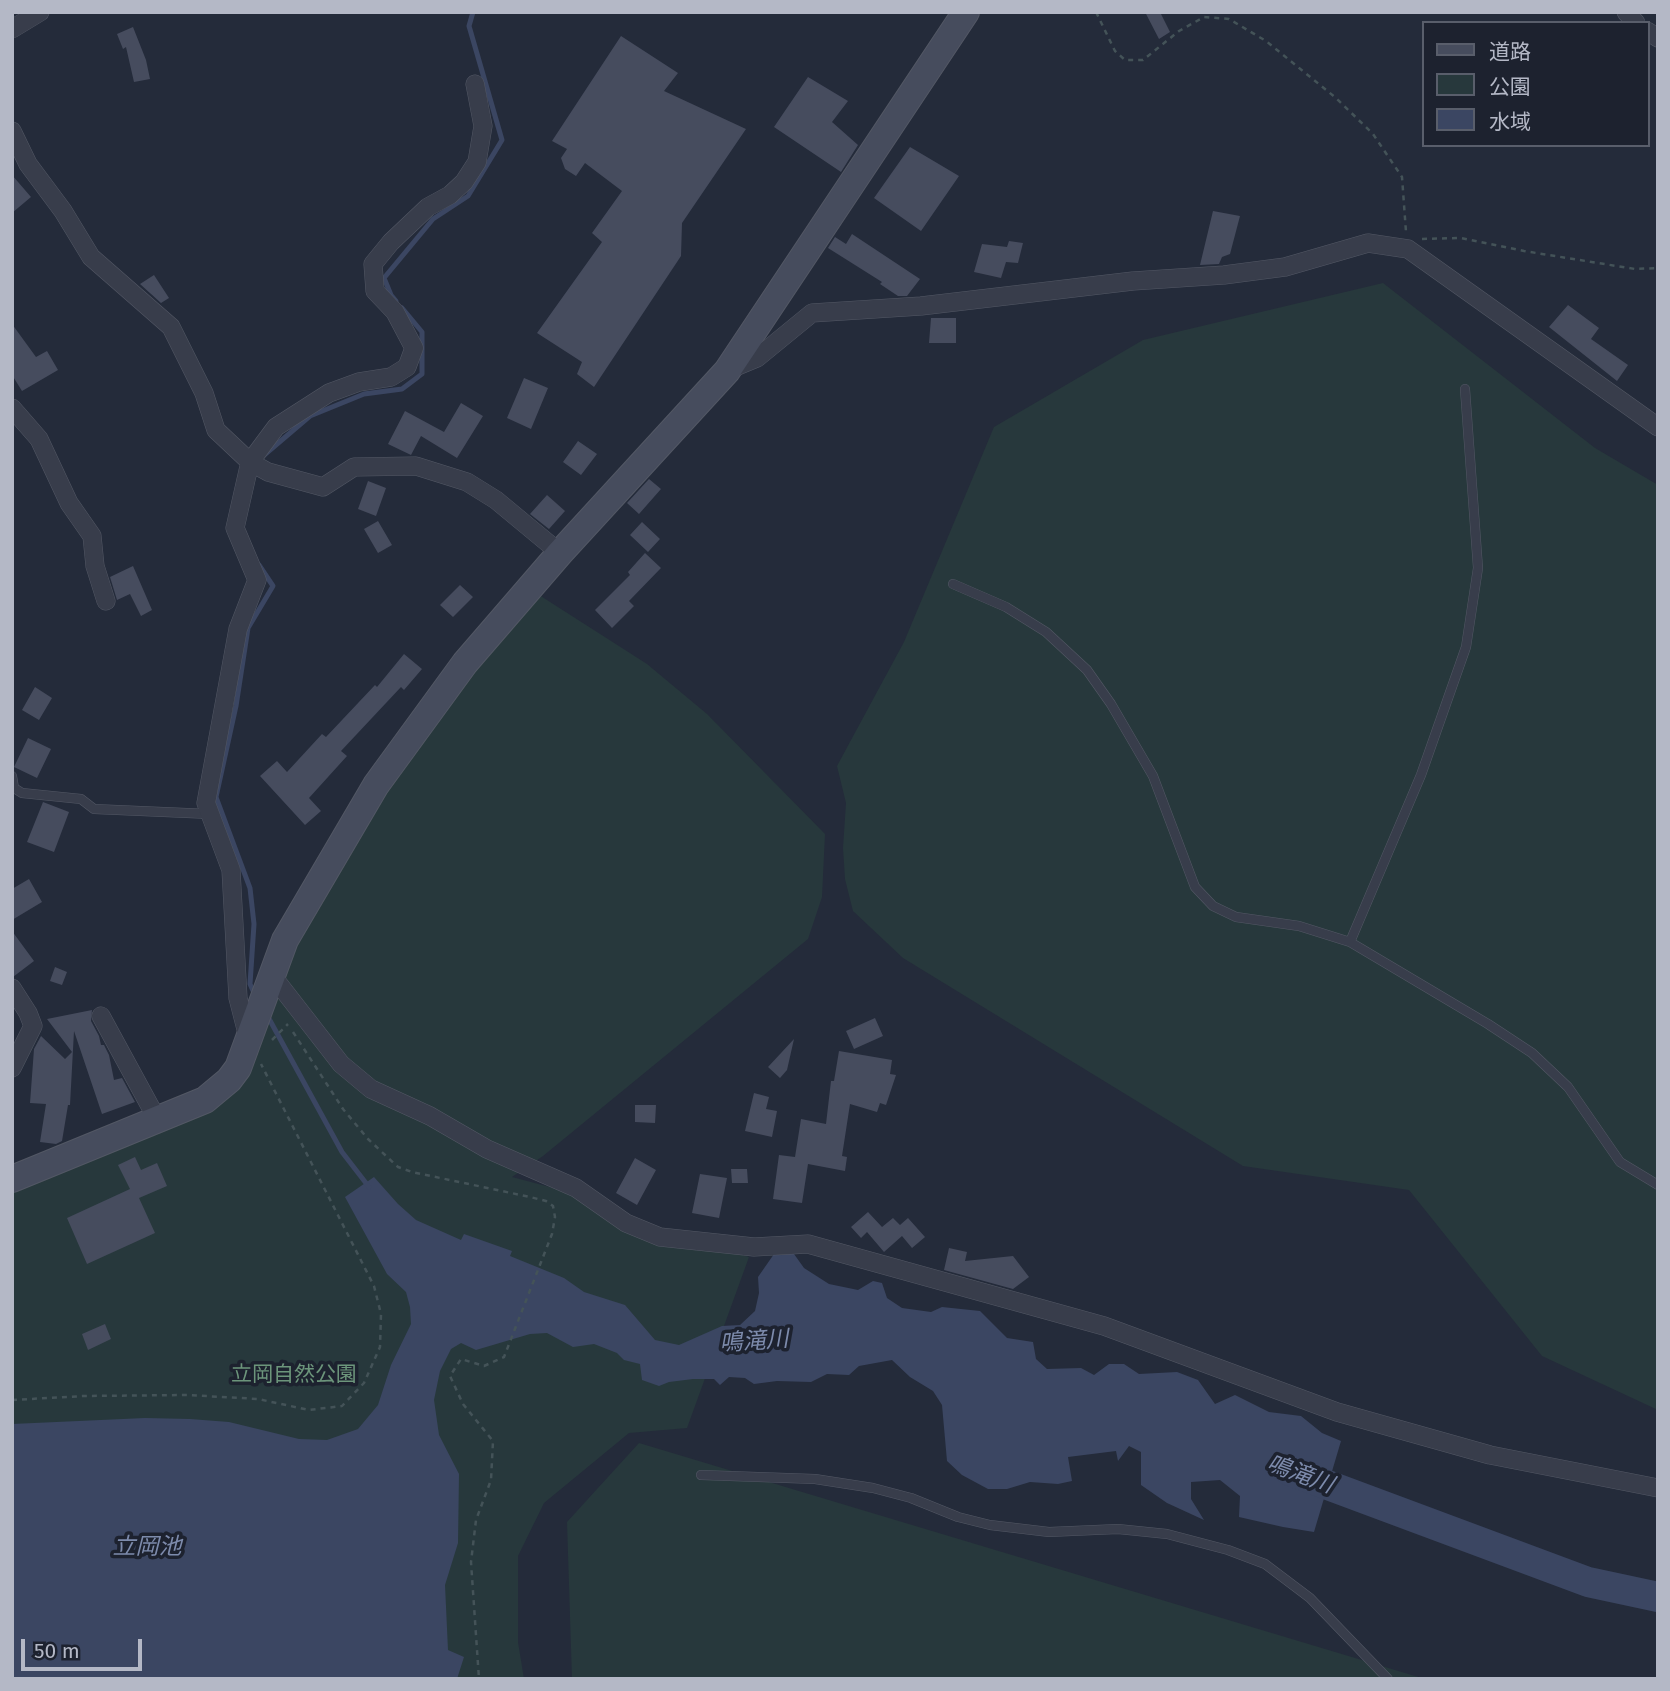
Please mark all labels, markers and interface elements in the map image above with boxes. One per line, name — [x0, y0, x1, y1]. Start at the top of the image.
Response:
legend — [1422, 21, 1649, 147]
text: 道路 — [1489, 39, 1531, 65]
text: 公園 — [1489, 74, 1531, 100]
text: 水域 — [1489, 109, 1531, 135]
water label: 鳴滝川 — [719, 1326, 789, 1358]
park label: 立岡自然公園 — [231, 1362, 357, 1388]
water label: 鳴滝川 — [1263, 1450, 1337, 1500]
water label: 立岡池 — [113, 1534, 181, 1562]
scale bar — [24, 1624, 145, 1668]
text: 50 m — [34, 1638, 80, 1664]

